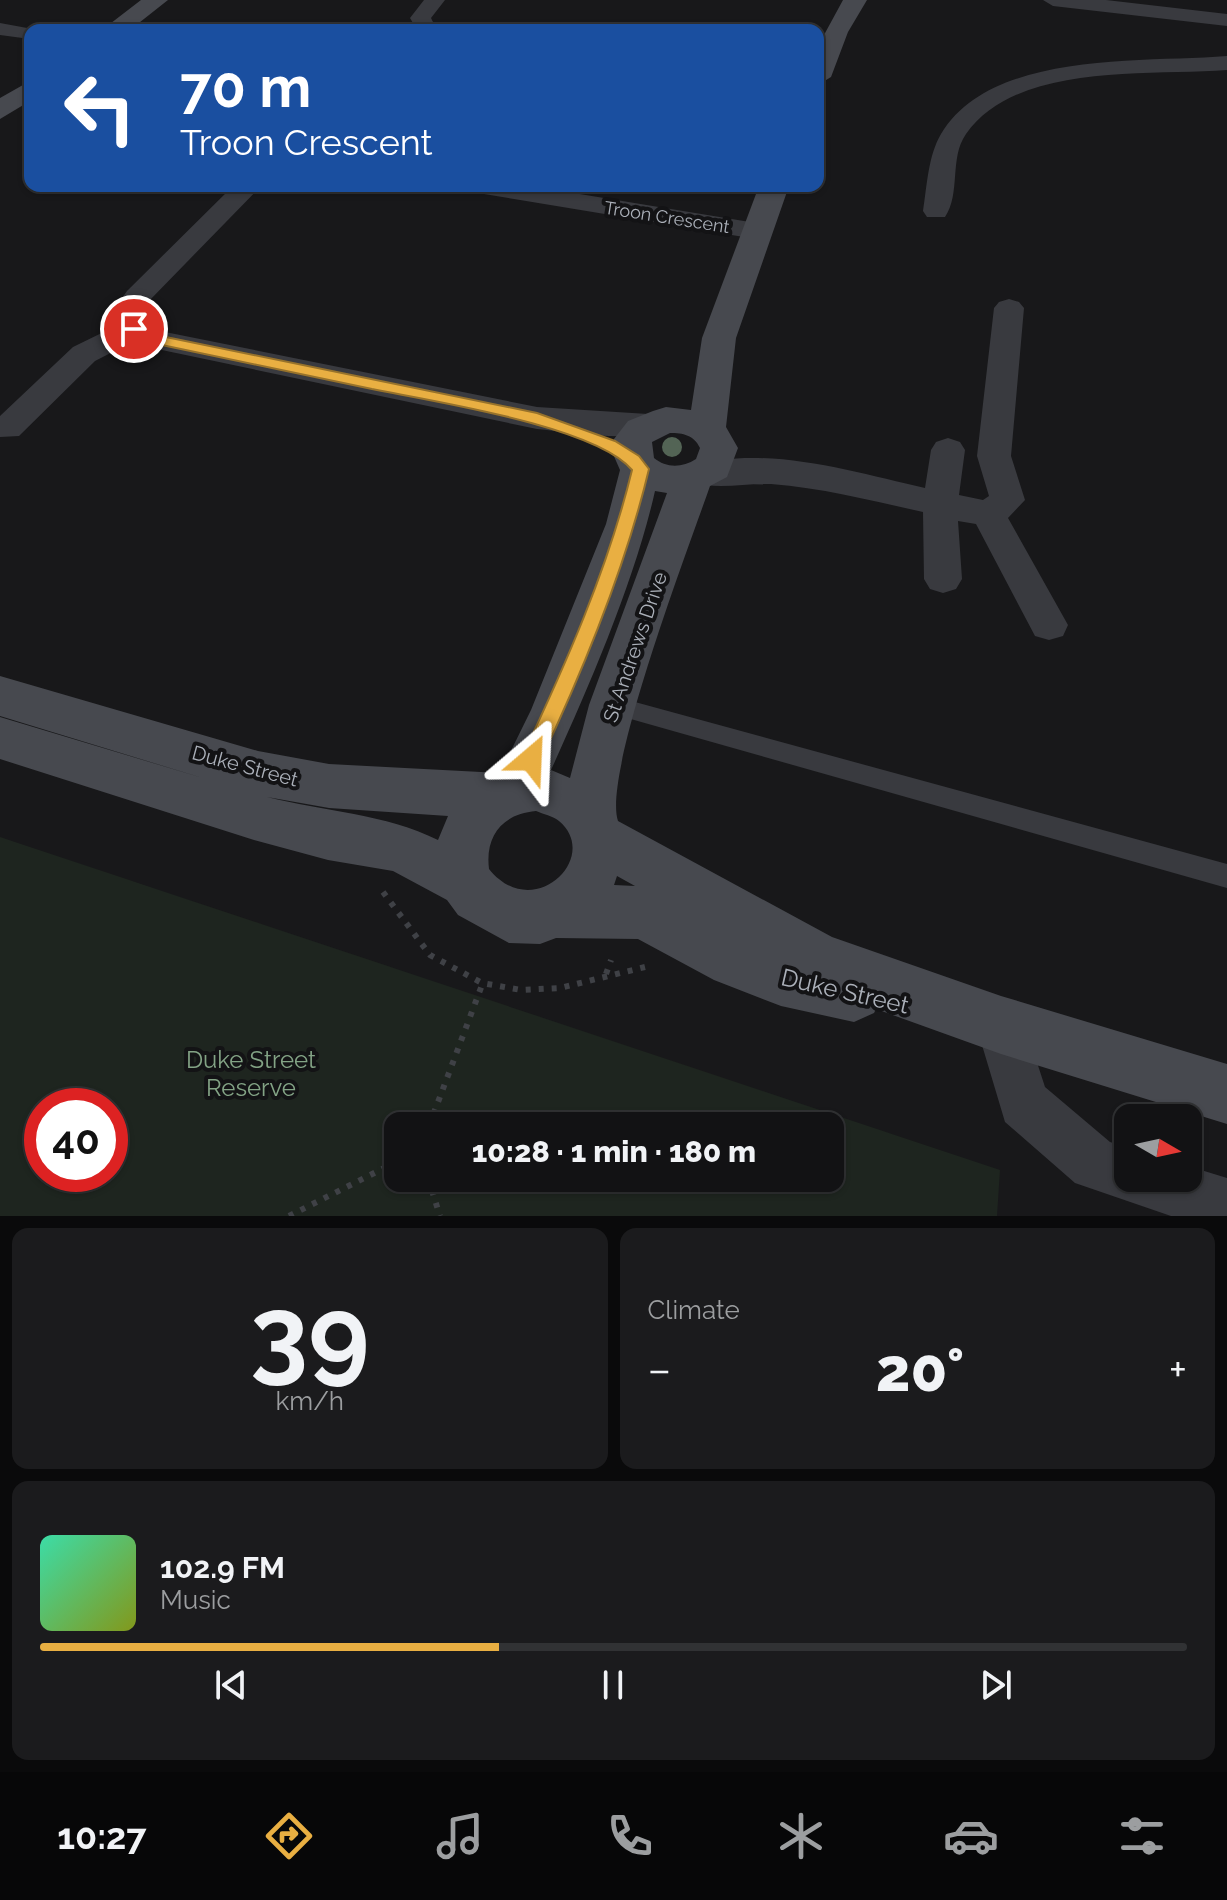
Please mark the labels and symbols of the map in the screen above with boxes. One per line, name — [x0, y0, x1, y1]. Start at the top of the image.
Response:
street label: Troon Crescent — [603, 197, 731, 237]
pin — [100, 295, 168, 363]
street label: St Andrews Drive — [598, 568, 672, 725]
position arrow — [489, 717, 573, 801]
street label: Duke Street — [189, 740, 301, 792]
street label: Duke Street — [778, 962, 912, 1020]
park label: Duke Street Reserve — [186, 1045, 316, 1102]
speed limit sign: 40 — [24, 1088, 128, 1192]
north arrow — [1114, 1104, 1202, 1192]

